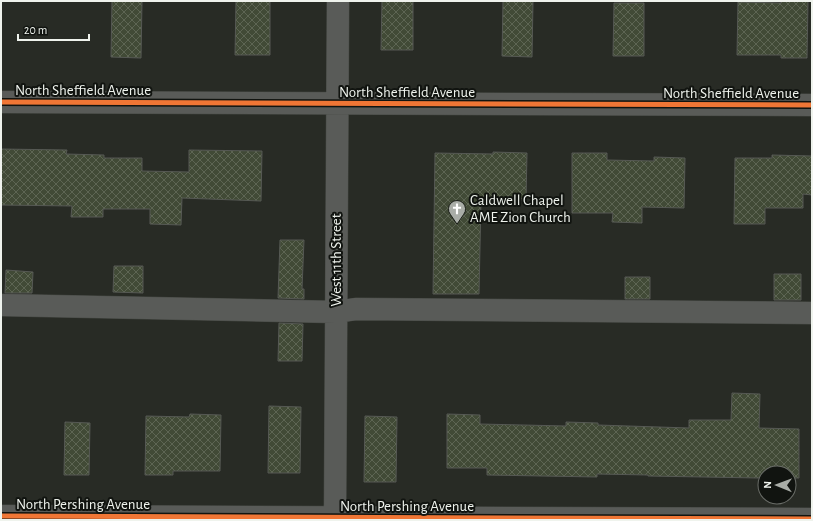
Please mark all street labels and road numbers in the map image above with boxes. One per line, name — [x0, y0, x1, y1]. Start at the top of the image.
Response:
street label: North Sheffield Avenue — [15, 83, 151, 98]
street label: North Sheffield Avenue — [339, 85, 475, 100]
street label: North Sheffield Avenue — [663, 86, 799, 101]
street label: West 11th Street — [329, 213, 344, 307]
street label: North Pershing Avenue — [16, 497, 150, 512]
street label: North Pershing Avenue — [340, 499, 474, 514]

